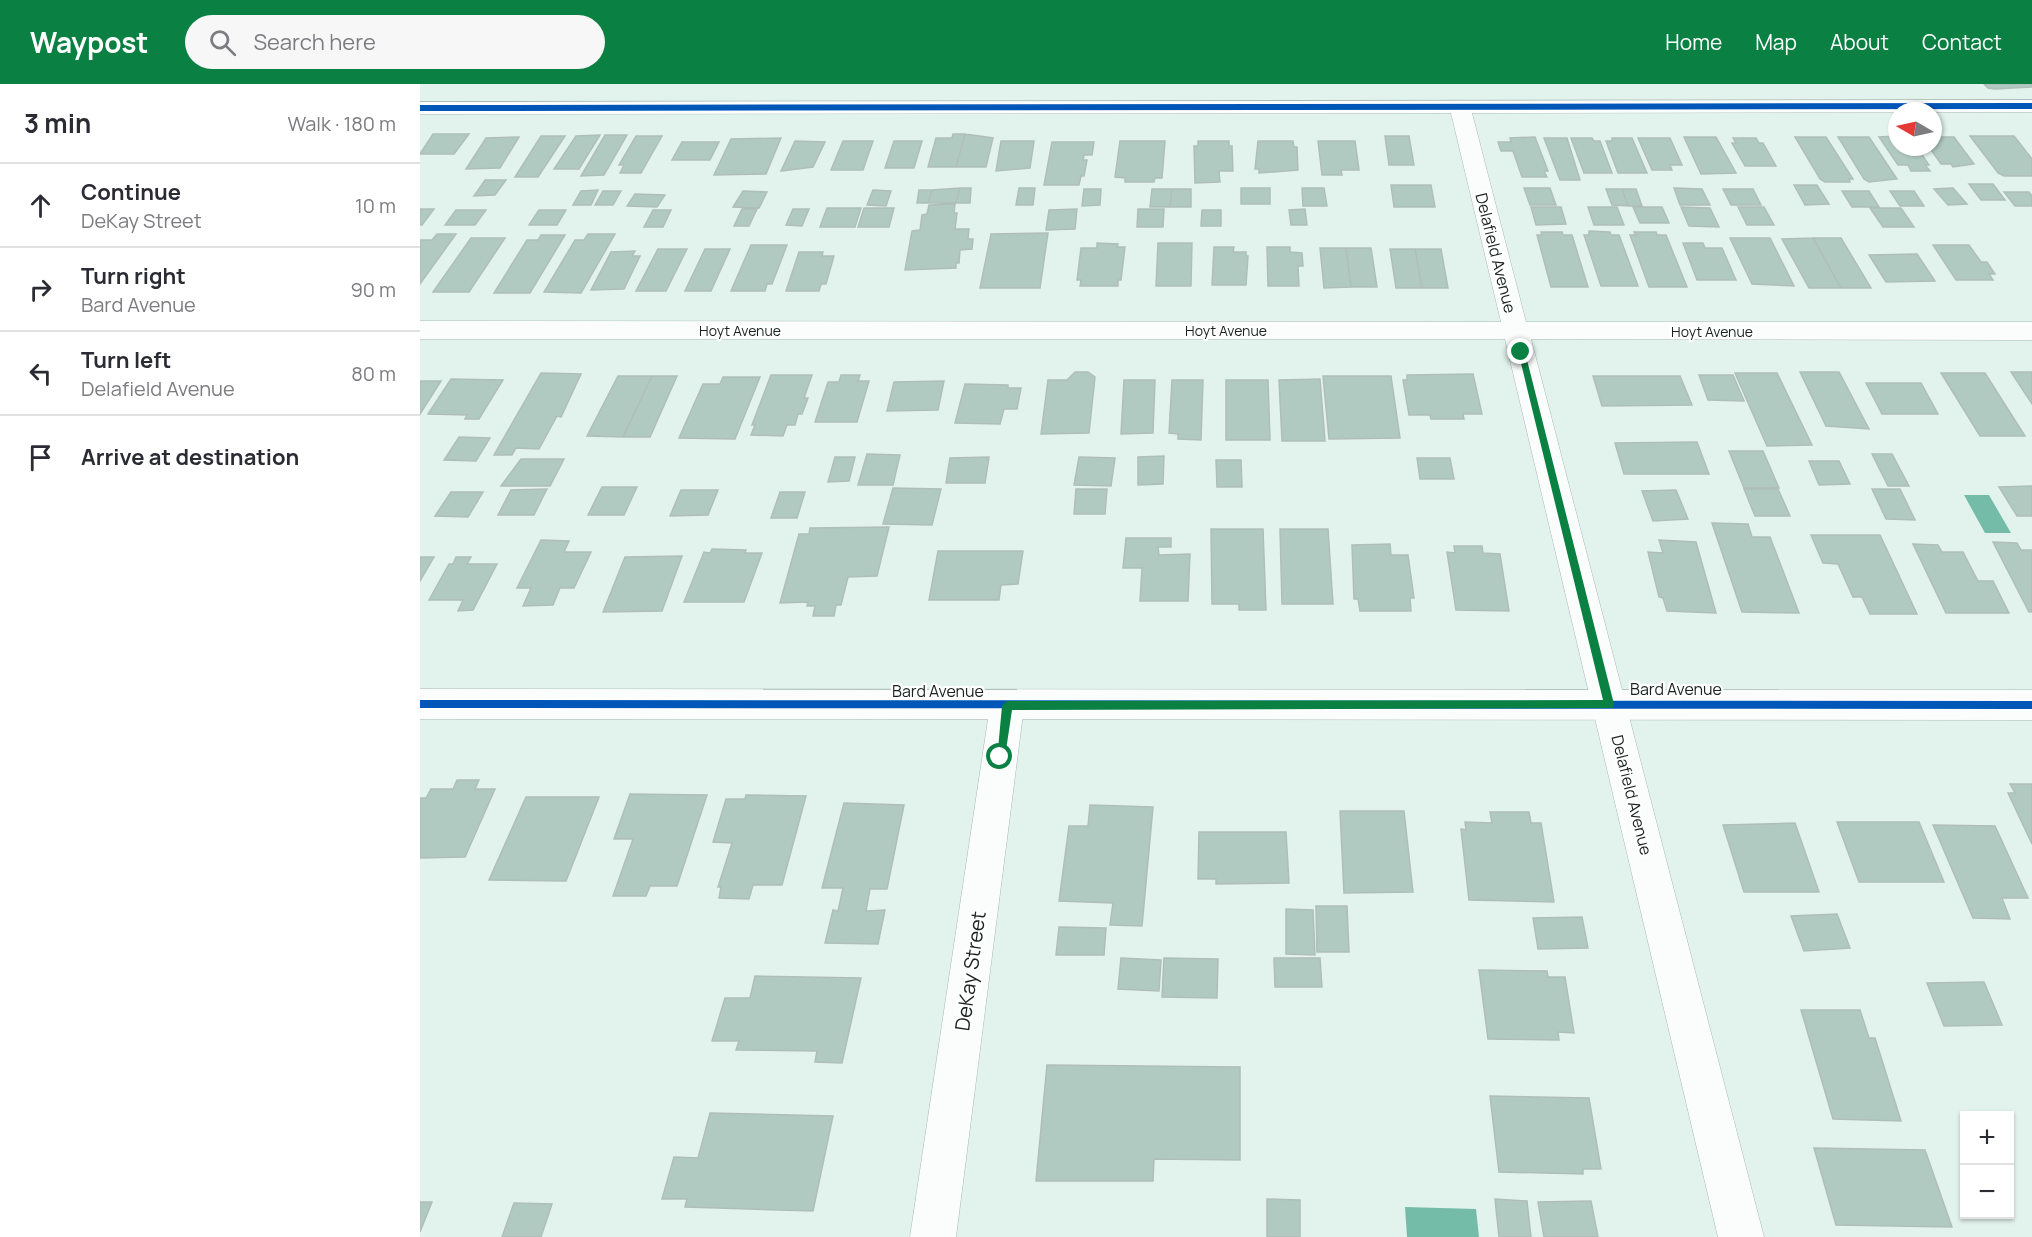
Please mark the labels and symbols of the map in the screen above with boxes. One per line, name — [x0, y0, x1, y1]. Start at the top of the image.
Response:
north arrow — [1888, 102, 1942, 156]
street label: Delafield Avenue — [1470, 191, 1522, 315]
street label: Hoyt Avenue — [699, 321, 781, 340]
street label: Hoyt Avenue — [1185, 321, 1267, 340]
street label: Hoyt Avenue — [1671, 322, 1753, 341]
route end — [1507, 338, 1533, 364]
street label: Bard Avenue — [1630, 678, 1722, 700]
street label: Bard Avenue — [892, 680, 984, 702]
street label: Delafield Avenue — [1606, 733, 1658, 857]
route start — [986, 743, 1012, 769]
street label: DeKay Street — [948, 909, 992, 1033]

